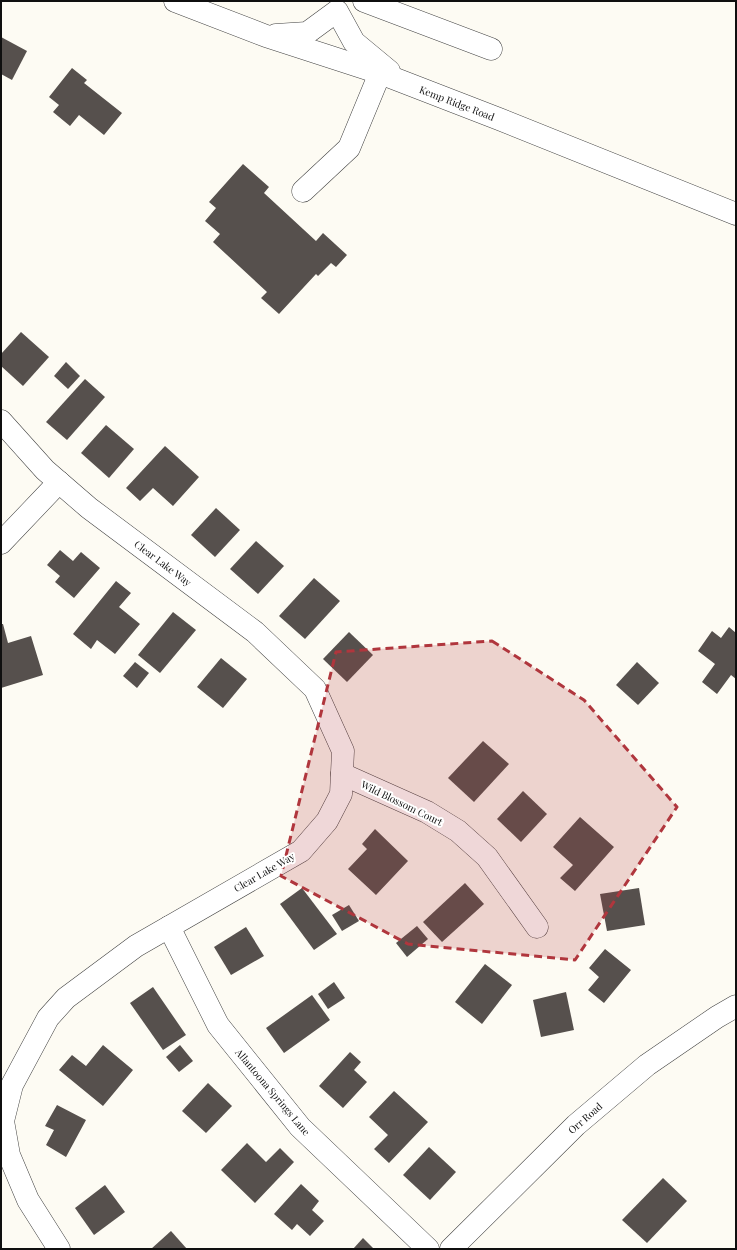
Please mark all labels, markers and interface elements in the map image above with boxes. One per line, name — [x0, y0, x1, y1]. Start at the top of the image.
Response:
street label: Kemp Ridge Road — [417, 82, 497, 124]
street label: Clear Lake Way — [132, 537, 194, 589]
street label: Wild Blossom Court — [358, 777, 446, 829]
street label: Clear Lake Way — [231, 849, 297, 895]
street label: Allantoona Springs Lane — [232, 1045, 314, 1138]
street label: Orr Road — [565, 1099, 605, 1137]

